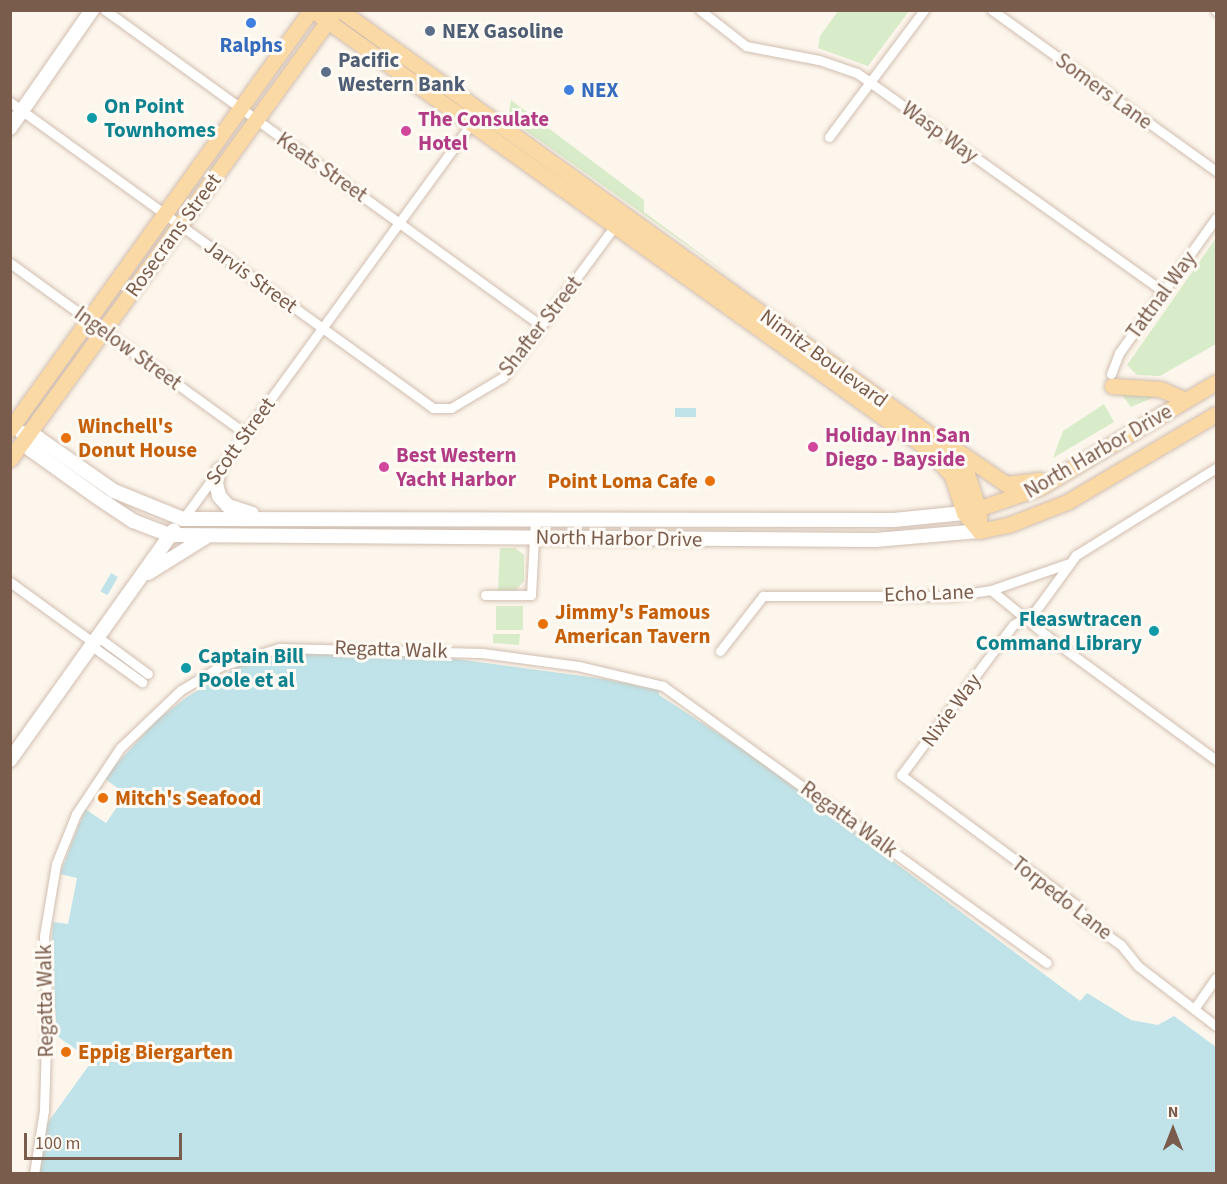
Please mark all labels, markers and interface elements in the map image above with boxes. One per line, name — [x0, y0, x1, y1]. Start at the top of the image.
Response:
marker: Ralphs — [244, 16, 258, 30]
place label: NEX Gasoline — [442, 18, 564, 44]
marker: NEX Gasoline — [423, 24, 437, 38]
place label: Ralphs — [219, 32, 283, 58]
place label: Pacific Western Bank — [338, 47, 465, 97]
street label: Somers Lane — [1051, 48, 1157, 134]
marker: Pacific Western Bank — [319, 65, 333, 79]
place label: NEX — [581, 77, 618, 103]
marker: NEX — [562, 83, 576, 97]
place label: On Point Townhomes — [104, 93, 216, 143]
street label: Wasp Way — [897, 96, 983, 168]
place label: The Consulate Hotel — [418, 106, 549, 156]
marker: On Point Townhomes — [85, 111, 99, 125]
marker: The Consulate Hotel — [399, 124, 413, 138]
street label: Keats Street — [272, 127, 372, 207]
street label: Rosecrans Street — [120, 168, 226, 302]
street label: Jarvis Street — [199, 234, 303, 318]
street label: Tattnal Way — [1121, 246, 1201, 344]
street label: Shafter Street — [493, 271, 587, 381]
street label: Ingelow Street — [70, 301, 186, 395]
street label: Nimitz Boulevard — [755, 303, 893, 413]
street label: Scott Street — [200, 392, 280, 490]
street label: North Harbor Drive — [1020, 398, 1176, 504]
place label: Winchell's Donut House — [78, 413, 197, 463]
place label: Holiday Inn San Diego - Bayside — [825, 422, 970, 472]
marker: Winchell's Donut House — [59, 431, 73, 445]
marker: Holiday Inn San Diego - Bayside — [806, 440, 820, 454]
place label: Best Western Yacht Harbor — [396, 442, 516, 492]
marker: Best Western Yacht Harbor — [377, 460, 391, 474]
place label: Point Loma Cafe — [548, 468, 698, 494]
marker: Point Loma Cafe — [703, 474, 717, 488]
street label: North Harbor Drive — [536, 524, 702, 552]
street label: Echo Lane — [884, 579, 974, 607]
place label: Jimmy's Famous American Tavern — [555, 599, 710, 649]
place label: Fleaswtracen Command Library — [976, 606, 1142, 656]
marker: Jimmy's Famous American Tavern — [536, 617, 550, 631]
marker: Fleaswtracen Command Library — [1147, 624, 1161, 638]
street label: Regatta Walk — [334, 634, 448, 664]
place label: Captain Bill Poole et al — [198, 643, 304, 693]
marker: Captain Bill Poole et al — [179, 661, 193, 675]
street label: Nixie Way — [916, 668, 986, 752]
street label: Regatta Walk — [796, 776, 902, 862]
place label: Mitch's Seafood — [115, 785, 261, 811]
marker: Mitch's Seafood — [96, 791, 110, 805]
street label: Torpedo Lane — [1007, 851, 1117, 945]
street label: Regatta Walk — [31, 944, 59, 1058]
place label: Eppig Biergarten — [78, 1039, 233, 1065]
marker: Eppig Biergarten — [59, 1045, 73, 1059]
north arrow — [1143, 1100, 1203, 1160]
text: N — [1168, 1101, 1178, 1123]
scale bar — [27, 1121, 184, 1159]
text: 100 m — [35, 1131, 80, 1156]

